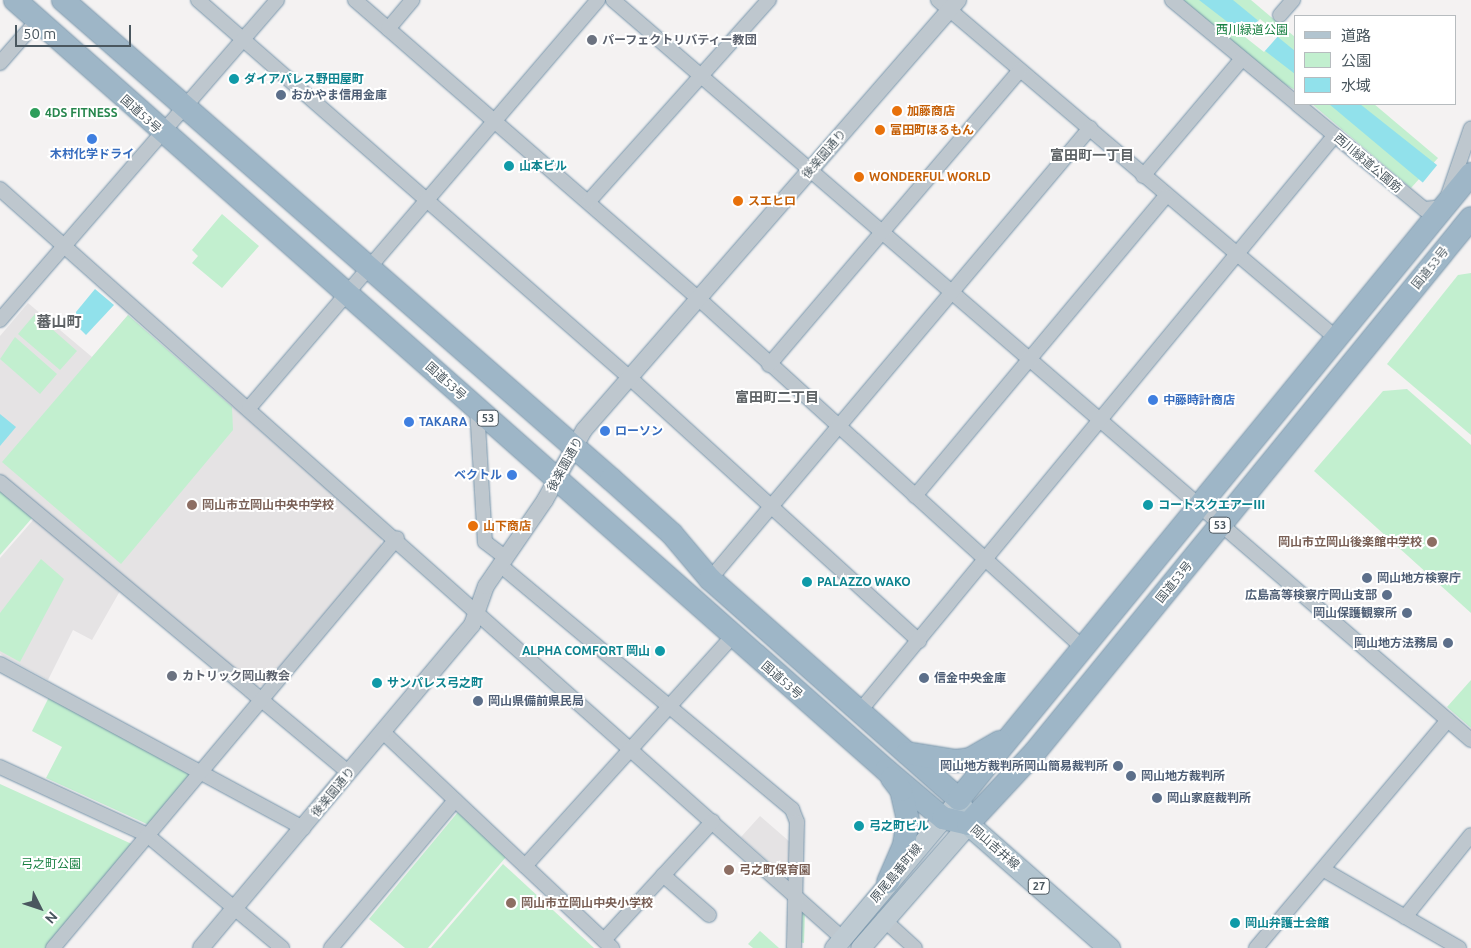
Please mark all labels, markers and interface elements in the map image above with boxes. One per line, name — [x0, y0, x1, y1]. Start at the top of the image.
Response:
scale bar — [18, 15, 134, 47]
legend — [1294, 15, 1456, 105]
park label: 西川緑道公園 — [1216, 23, 1288, 37]
text: 50 m — [23, 25, 56, 42]
text: 道路 — [1341, 27, 1371, 44]
place label: パーフェクトリバティー教団 — [602, 33, 758, 47]
marker: パーフェクトリバティー教団 — [586, 34, 598, 46]
text: 公園 — [1341, 52, 1371, 69]
place label: ダイアパレス野田屋町 — [244, 72, 364, 86]
marker: ダイアパレス野田屋町 — [228, 73, 240, 85]
text: 水域 — [1341, 77, 1371, 94]
place label: おかやま信用金庫 — [291, 88, 387, 102]
marker: おかやま信用金庫 — [275, 89, 287, 101]
street label: 国道53号 — [118, 92, 164, 136]
place label: 加藤商店 — [907, 104, 955, 118]
marker: 加藤商店 — [891, 105, 903, 117]
place label: 4DS FITNESS — [45, 106, 117, 120]
marker: 4DS FITNESS — [29, 107, 41, 119]
place label: 富田町ほるもん — [890, 123, 974, 137]
marker: 富田町ほるもん — [874, 124, 886, 136]
street label: 後楽園通り — [799, 127, 849, 181]
street label: 西川緑道公園筋 — [1331, 130, 1405, 196]
marker: 木村化学ドライ — [86, 133, 98, 145]
place label: 木村化学ドライ — [50, 147, 134, 161]
district label: 富田町一丁目 — [1050, 147, 1134, 163]
place label: 山本ビル — [519, 159, 567, 173]
marker: 山本ビル — [503, 160, 515, 172]
place label: WONDERFUL WORLD — [869, 170, 991, 184]
marker: WONDERFUL WORLD — [853, 171, 865, 183]
place label: スエヒロ — [748, 194, 796, 208]
marker: スエヒロ — [732, 195, 744, 207]
street label: 国道53号 — [1409, 244, 1451, 292]
district label: 蕃山町 — [37, 313, 81, 331]
street label: 国道53号 — [423, 359, 469, 403]
district label: 富田町二丁目 — [735, 389, 819, 405]
place label: 中藤時計商店 — [1163, 393, 1235, 407]
marker: 中藤時計商店 — [1147, 394, 1159, 406]
road number: 53 — [477, 409, 499, 426]
place label: TAKARA — [419, 415, 467, 429]
marker: TAKARA — [403, 416, 415, 428]
place label: ローソン — [615, 424, 663, 438]
marker: ローソン — [599, 425, 611, 437]
street label: 後楽園通り — [544, 434, 586, 494]
place label: ベクトル — [454, 468, 502, 482]
marker: ベクトル — [506, 469, 518, 481]
place label: 岡山市立岡山中央中学校 — [202, 498, 334, 512]
place label: コートスクエアーⅢ — [1158, 498, 1265, 512]
marker: 岡山市立岡山中央中学校 — [186, 499, 198, 511]
marker: コートスクエアーⅢ — [1142, 499, 1154, 511]
road number: 53 — [1209, 516, 1231, 534]
place label: 山下商店 — [483, 519, 531, 533]
marker: 山下商店 — [467, 520, 479, 532]
place label: 岡山市立岡山後楽館中学校 — [1278, 535, 1422, 549]
marker: 岡山市立岡山後楽館中学校 — [1426, 536, 1438, 548]
street label: 国道53号 — [1153, 558, 1195, 606]
place label: 岡山地方検察庁 — [1377, 571, 1461, 585]
marker: 岡山地方検察庁 — [1361, 572, 1373, 584]
place label: PALAZZO WAKO — [817, 575, 911, 589]
marker: PALAZZO WAKO — [801, 576, 813, 588]
place label: 広島高等検察庁岡山支部 — [1245, 588, 1377, 602]
marker: 広島高等検察庁岡山支部 — [1381, 589, 1393, 601]
place label: 岡山保護観察所 — [1313, 606, 1397, 620]
marker: 岡山保護観察所 — [1401, 607, 1413, 619]
place label: 岡山地方法務局 — [1354, 636, 1438, 650]
marker: 岡山地方法務局 — [1442, 637, 1454, 649]
place label: ALPHA COMFORT 岡山 — [522, 644, 650, 658]
marker: ALPHA COMFORT 岡山 — [654, 645, 666, 657]
street label: 国道53号 — [759, 658, 805, 702]
place label: カトリック岡山教会 — [182, 669, 290, 683]
marker: カトリック岡山教会 — [166, 670, 178, 682]
place label: 信金中央金庫 — [934, 671, 1006, 685]
marker: 信金中央金庫 — [918, 672, 930, 684]
place label: サンパレス弓之町 — [387, 676, 483, 690]
marker: サンパレス弓之町 — [371, 677, 383, 689]
place label: 岡山県備前県民局 — [488, 694, 584, 708]
marker: 岡山県備前県民局 — [472, 695, 484, 707]
place label: 岡山地方裁判所岡山簡易裁判所 — [940, 759, 1108, 773]
marker: 岡山地方裁判所岡山簡易裁判所 — [1112, 760, 1124, 772]
street label: 後楽園通り — [308, 764, 358, 820]
place label: 岡山地方裁判所 — [1141, 769, 1225, 783]
marker: 岡山地方裁判所 — [1125, 770, 1137, 782]
place label: 岡山家庭裁判所 — [1167, 791, 1251, 805]
marker: 岡山家庭裁判所 — [1151, 792, 1163, 804]
place label: 弓之町ビル — [869, 819, 929, 833]
marker: 弓之町ビル — [853, 820, 865, 832]
street label: 岡山吉井線 — [968, 822, 1022, 872]
street label: 原尾島番町線 — [867, 841, 925, 905]
park label: 弓之町公園 — [21, 857, 81, 871]
place label: 弓之町保育園 — [739, 863, 811, 877]
marker: 弓之町保育園 — [723, 864, 735, 876]
road number: 27 — [1028, 878, 1050, 894]
north arrow — [15, 883, 65, 933]
place label: 岡山市立岡山中央小学校 — [521, 896, 653, 910]
marker: 岡山市立岡山中央小学校 — [505, 897, 517, 909]
text: N — [42, 909, 61, 927]
place label: 岡山弁護士会館 — [1245, 916, 1329, 930]
marker: 岡山弁護士会館 — [1229, 917, 1241, 929]

